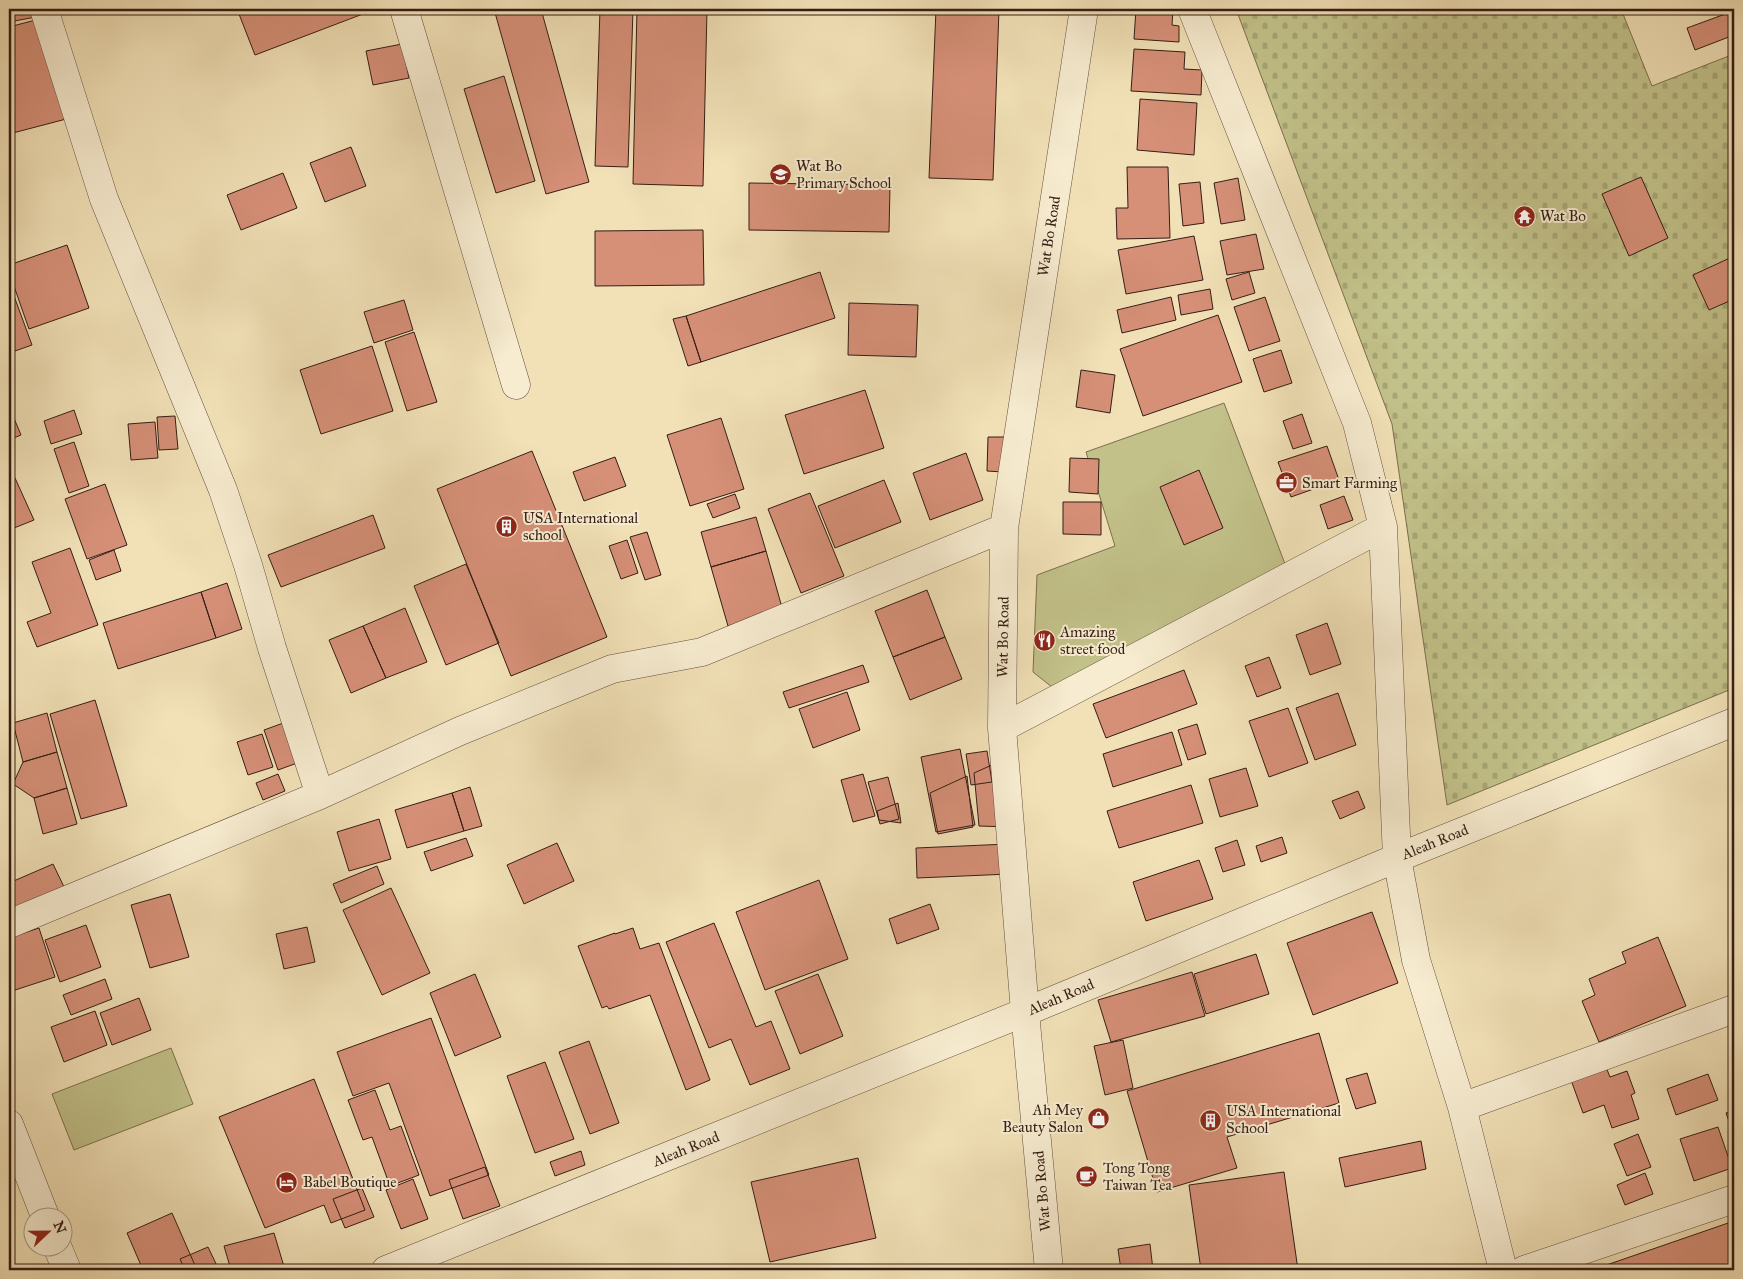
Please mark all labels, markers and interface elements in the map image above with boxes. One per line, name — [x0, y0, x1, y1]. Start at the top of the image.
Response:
place label: Wat Bo Primary School — [796, 157, 893, 192]
school or university icon: Wat Bo Primary School — [768, 163, 792, 187]
street label: Wat Bo Road — [1034, 194, 1064, 278]
temple icon: Wat Bo — [1512, 204, 1536, 228]
place label: Wat Bo — [1540, 207, 1586, 225]
office icon: Smart Farming — [1274, 471, 1298, 495]
place label: Smart Farming — [1302, 474, 1398, 492]
place label: USA International school — [523, 509, 639, 544]
building icon: USA International school — [495, 515, 519, 539]
street label: Wat Bo Road — [993, 596, 1013, 678]
place label: Amazing street food — [1059, 623, 1126, 658]
restaurant icon: Amazing street food — [1032, 629, 1056, 653]
street label: Aleah Road — [1398, 820, 1471, 864]
street label: Aleah Road — [1024, 975, 1097, 1019]
place label: Ah Mey Beauty Salon — [1002, 1101, 1084, 1136]
place label: USA International School — [1226, 1102, 1342, 1137]
shop icon: Ah Mey Beauty Salon — [1087, 1107, 1111, 1131]
building icon: USA International School — [1198, 1108, 1222, 1132]
street label: Aleah Road — [649, 1127, 722, 1171]
street label: Wat Bo Road — [1029, 1149, 1055, 1232]
place label: Tong Tong Taiwan Tea — [1103, 1159, 1172, 1194]
cafe icon: Tong Tong Taiwan Tea — [1075, 1165, 1099, 1189]
hotel icon: Babel Boutique — [275, 1170, 299, 1194]
place label: Babel Boutique — [303, 1173, 396, 1192]
north arrow — [22, 1206, 72, 1256]
text: N — [49, 1219, 70, 1236]

